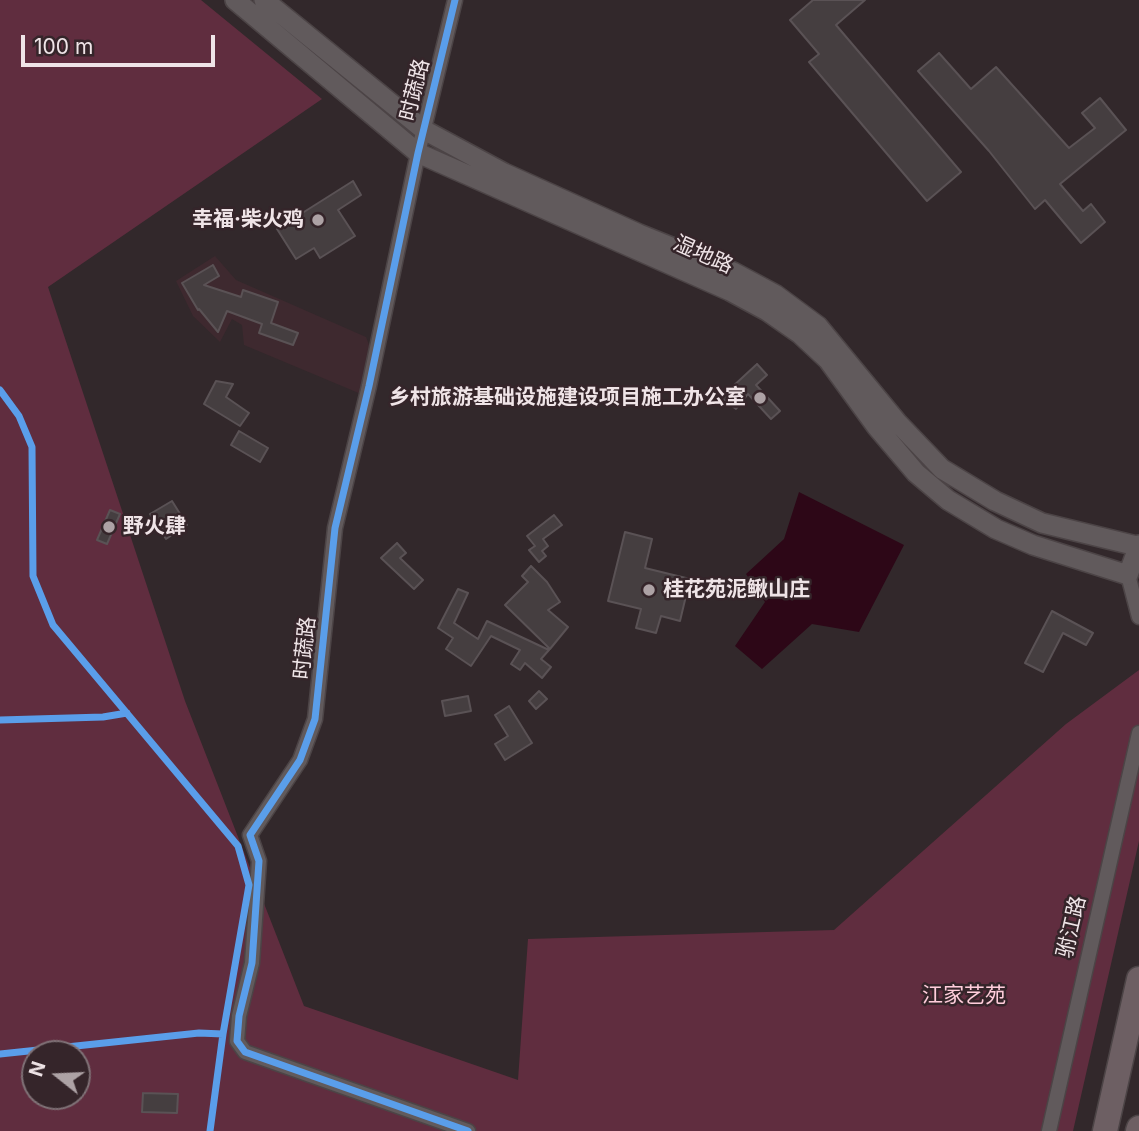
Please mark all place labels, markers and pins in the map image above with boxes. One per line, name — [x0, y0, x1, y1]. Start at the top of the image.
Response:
place label: 幸福·柴火鸡 — [192, 207, 304, 233]
marker: 幸福·柴火鸡 — [310, 212, 326, 228]
place label: 乡村旅游基础设施建设项目施工办公室 — [389, 385, 746, 411]
marker: 乡村旅游基础设施建设项目施工办公室 — [752, 390, 768, 406]
place label: 野火肆 — [123, 514, 186, 540]
marker: 野火肆 — [101, 519, 117, 535]
place label: 桂花苑泥鳅山庄 — [663, 577, 810, 603]
marker: 桂花苑泥鳅山庄 — [641, 582, 657, 598]

